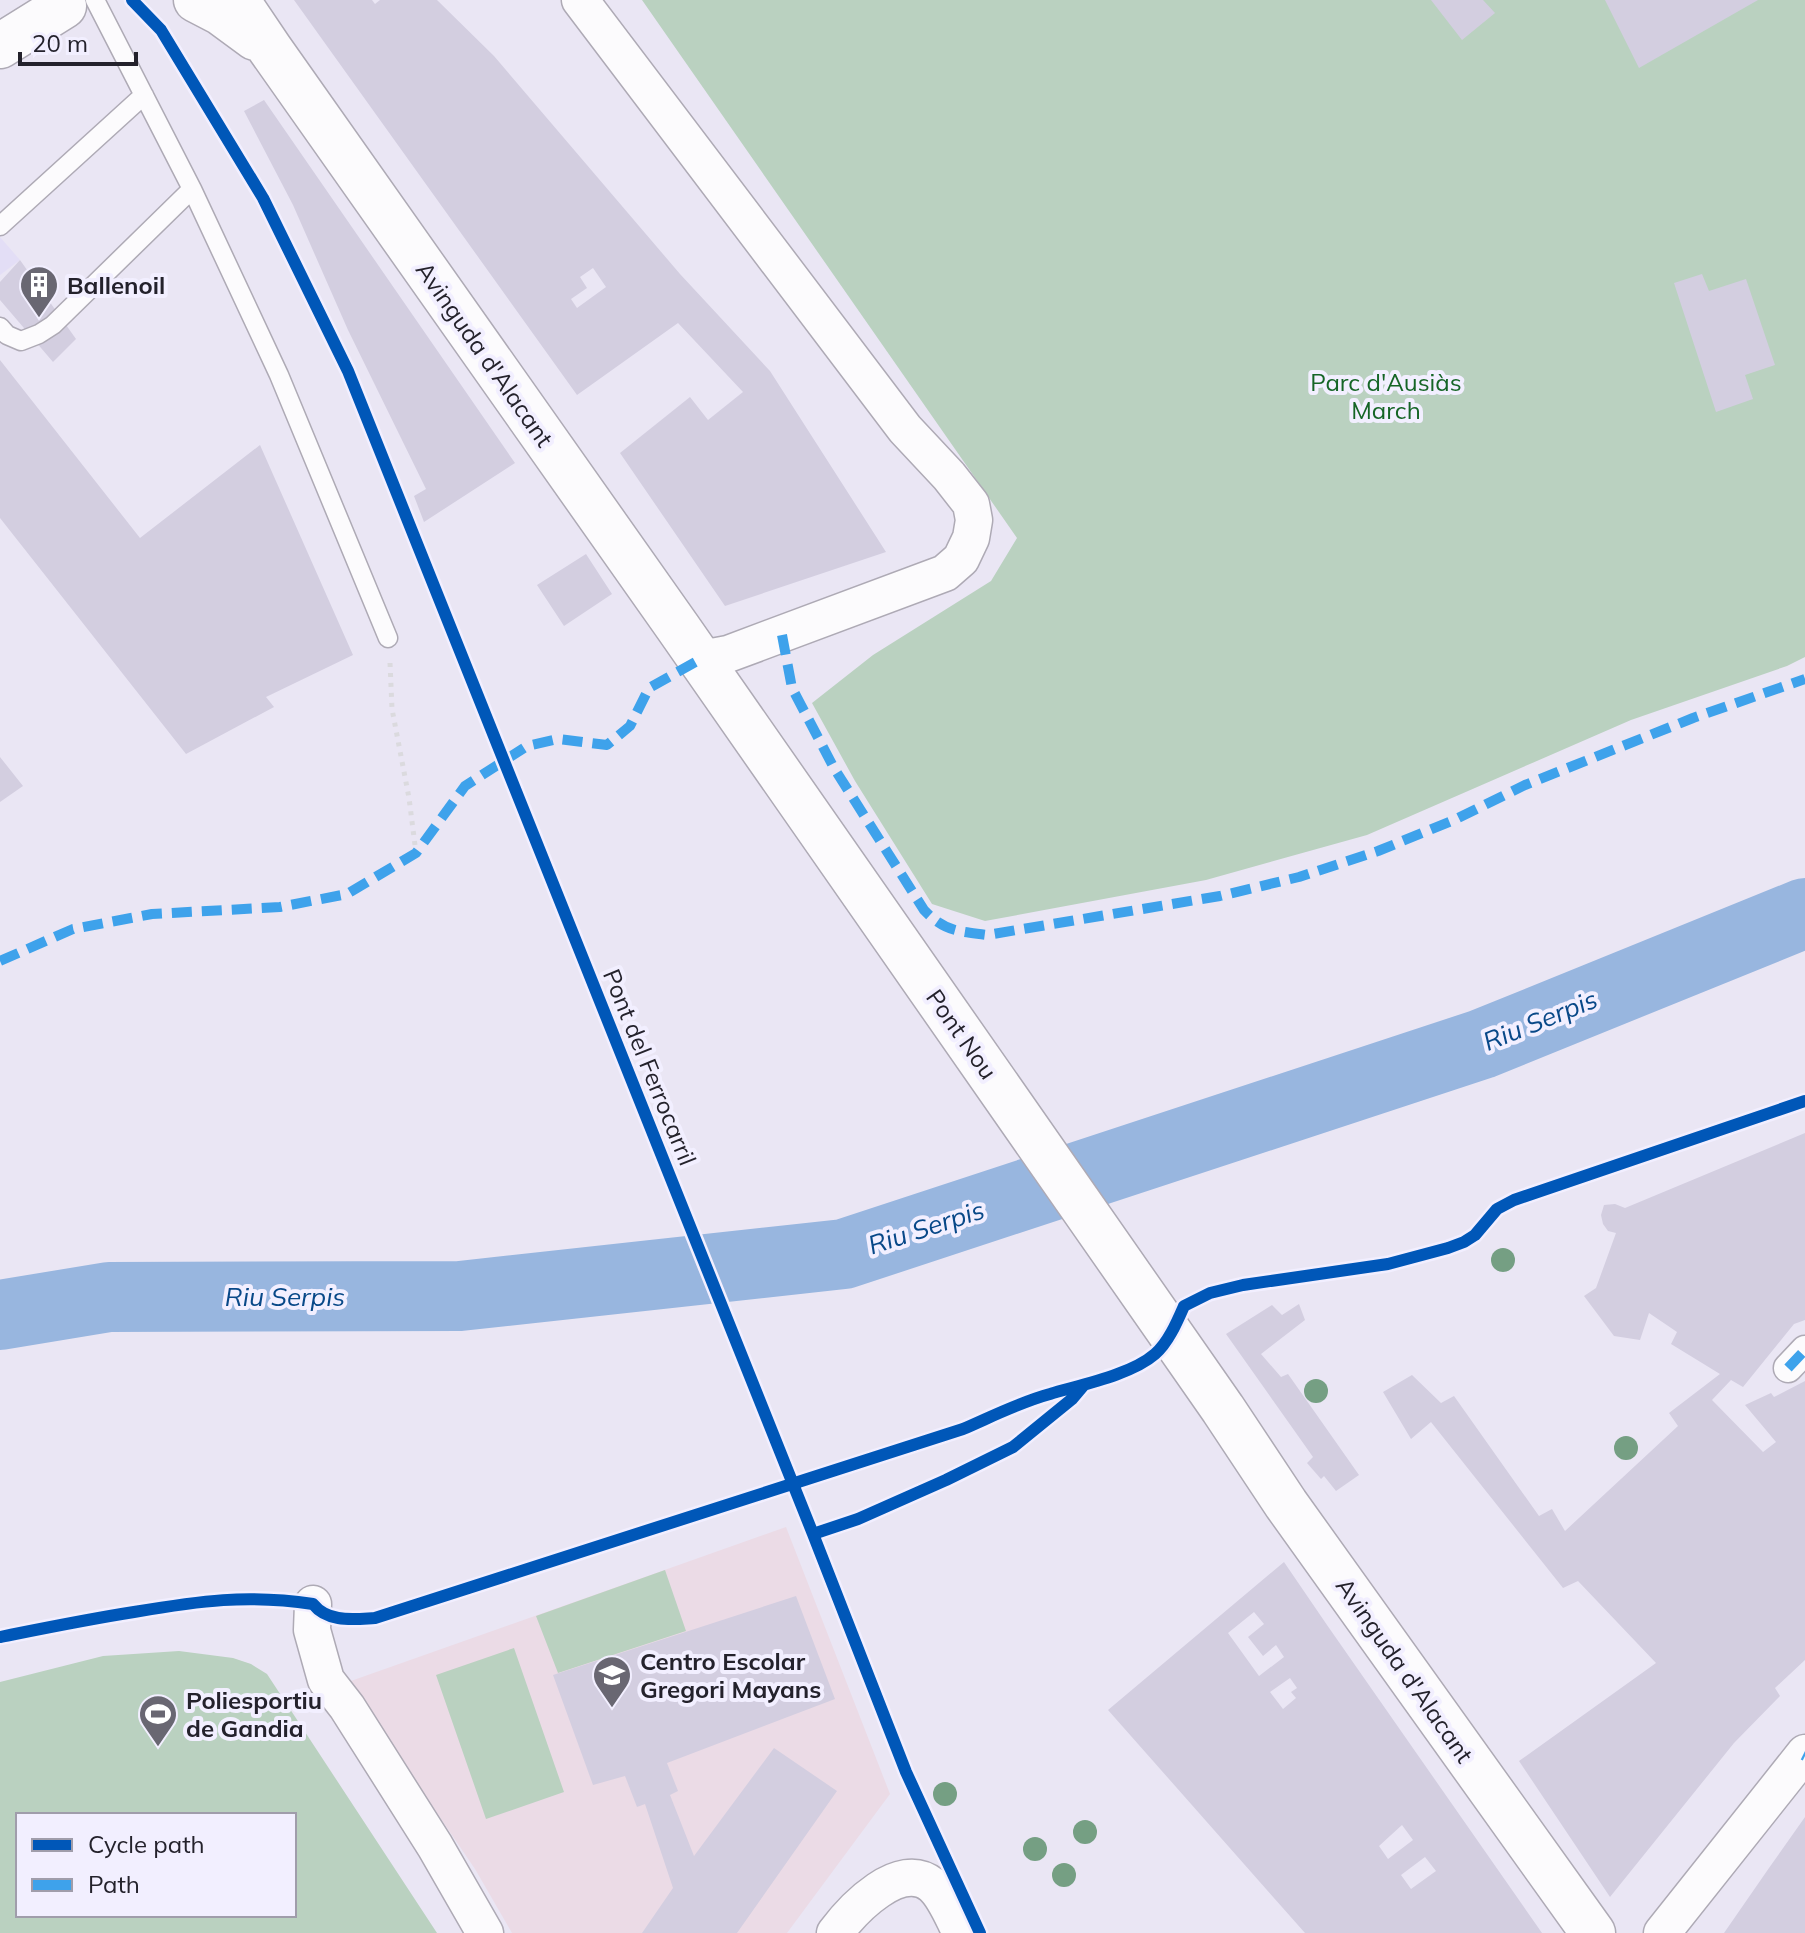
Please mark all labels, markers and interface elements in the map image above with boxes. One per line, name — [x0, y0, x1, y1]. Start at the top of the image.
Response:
scale bar — [20, 16, 136, 66]
text: 20 m — [32, 28, 88, 58]
street label: Avinguda d'Alacant — [410, 256, 560, 452]
building icon: Ballenoil — [18, 264, 60, 319]
place label: Ballenoil — [67, 270, 165, 300]
park label: Parc d'Ausiàs March — [1310, 367, 1462, 425]
street label: Pont del Ferrocarril — [597, 964, 703, 1170]
water label: Riu Serpis — [1478, 982, 1602, 1058]
street label: Pont Nou — [920, 983, 1004, 1085]
water label: Riu Serpis — [864, 1193, 988, 1261]
water label: Riu Serpis — [225, 1280, 345, 1313]
street label: Avinguda d'Alacant — [1330, 1572, 1480, 1768]
place label: Centro Escolar Gregori Mayans — [640, 1646, 821, 1704]
school or university icon: Centro Escolar Gregori Mayans — [591, 1654, 633, 1709]
place label: Poliesportiu de Gandia — [186, 1685, 322, 1743]
sports icon: Poliesportiu de Gandia — [137, 1693, 179, 1748]
legend — [16, 1813, 296, 1917]
text: Cycle path — [88, 1829, 205, 1859]
text: Path — [88, 1869, 140, 1899]

